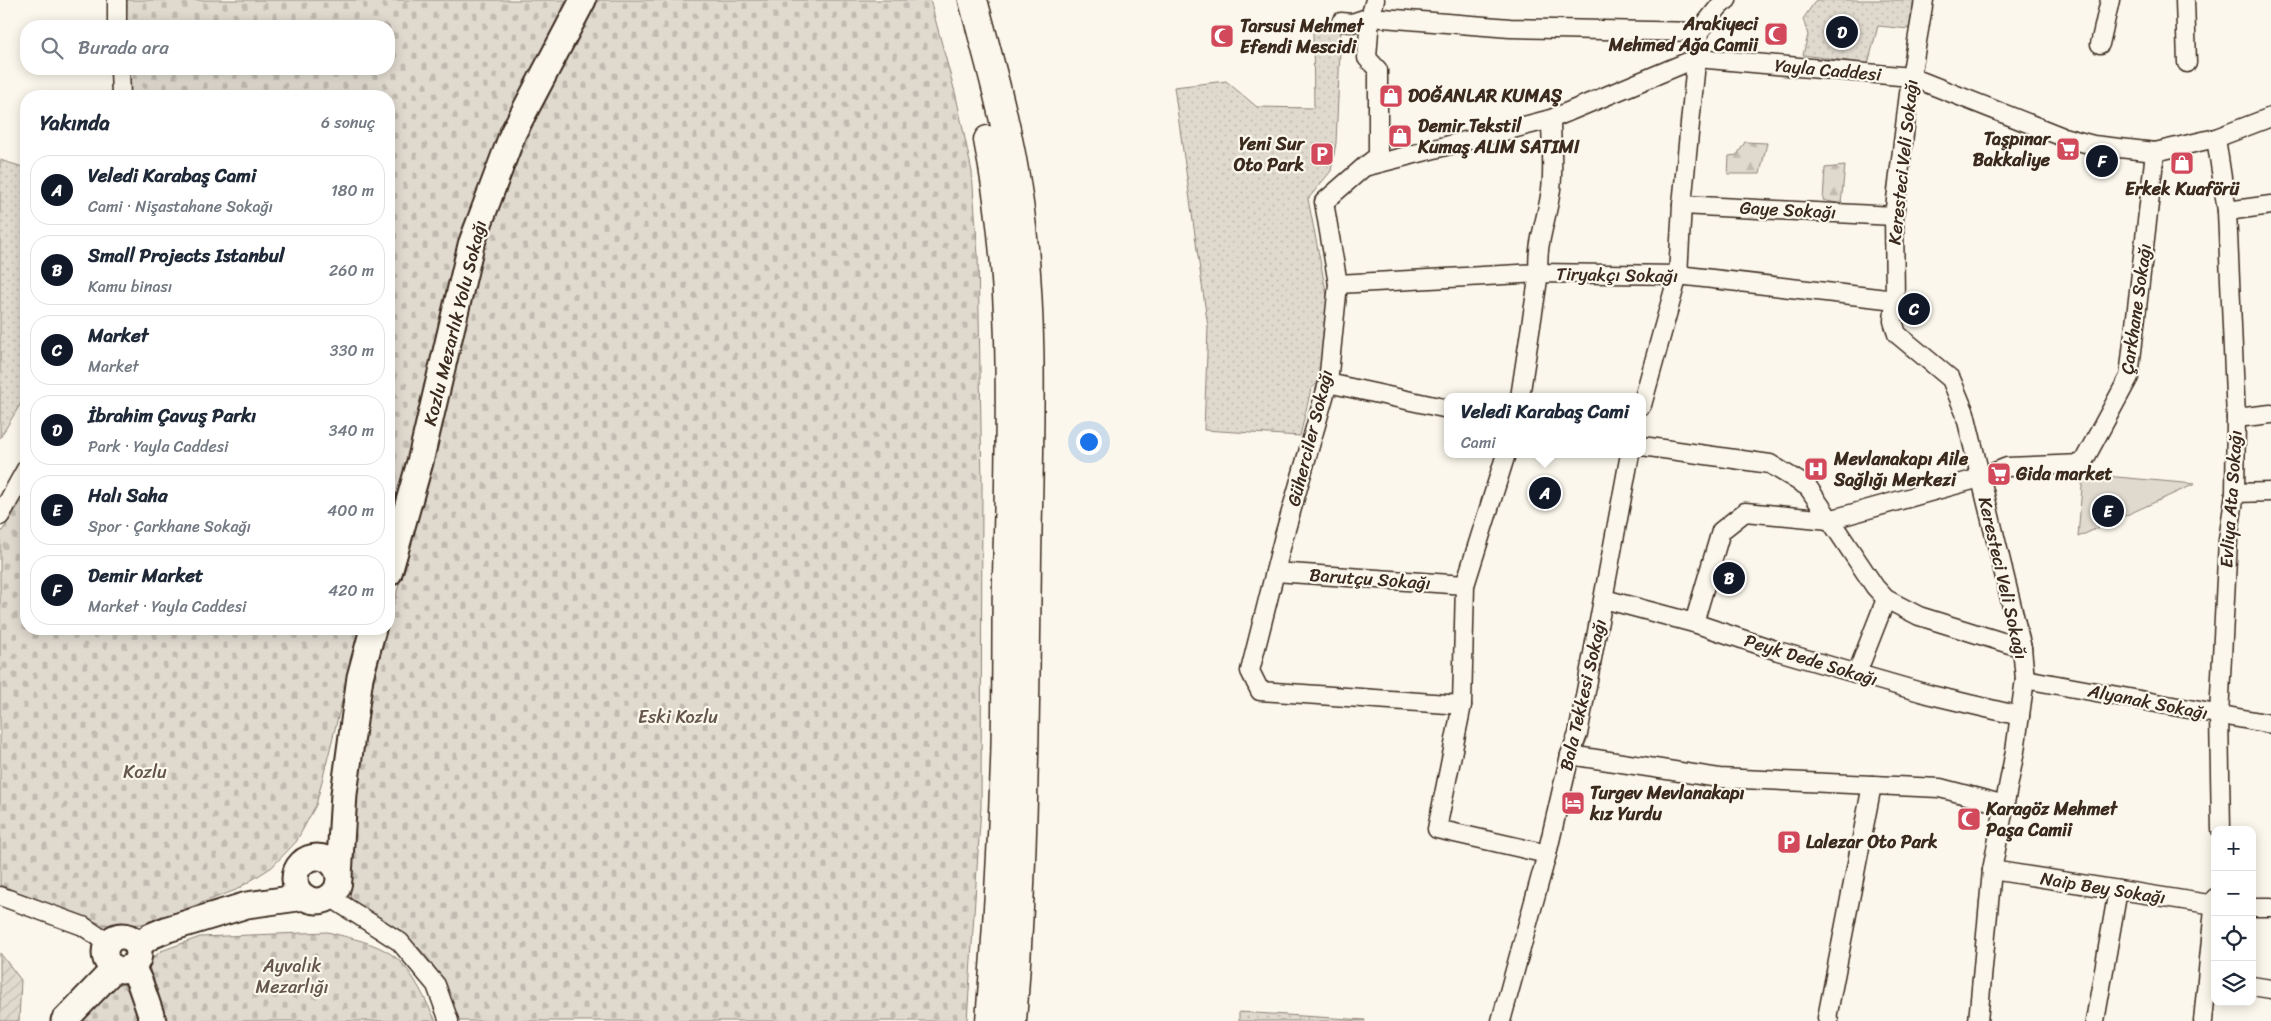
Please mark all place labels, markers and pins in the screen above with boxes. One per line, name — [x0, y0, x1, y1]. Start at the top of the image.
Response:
place label: Arakiyeci Mehmed Ağa Camii — [1608, 8, 1759, 61]
place label: Tarsusi Mehmet Efendi Mescidi — [1240, 10, 1365, 63]
pin: D — [1826, 13, 1858, 51]
mosque icon: Arakiyeci Mehmed Ağa Camii — [1763, 21, 1789, 47]
mosque icon: Tarsusi Mehmet Efendi Mescidi — [1209, 23, 1235, 49]
place label: DOĞANLAR KUMAŞ — [1408, 80, 1563, 112]
shop icon: DOĞANLAR KUMAŞ — [1378, 83, 1404, 109]
place label: Demir Tekstil Kumaş ALIM SATIMI — [1417, 110, 1580, 163]
shop icon: Demir Tekstil Kumaş ALIM SATIMI — [1387, 123, 1413, 149]
place label: Taşpınar Bakkaliye — [1973, 123, 2052, 176]
place label: Yeni Sur Oto Park — [1234, 128, 1306, 181]
supermarket icon: Taşpınar Bakkaliye — [2055, 136, 2081, 162]
parking icon: Yeni Sur Oto Park — [1309, 141, 1335, 167]
pin: F — [2086, 142, 2118, 180]
shop icon: Erkek Kuaförü — [2169, 150, 2195, 176]
place label: Erkek Kuaförü — [2125, 173, 2240, 205]
pin: C — [1898, 290, 1930, 328]
place label: Mevlanakapı Aile Sağlığı Merkezi — [1833, 443, 1969, 496]
hospital icon: Mevlanakapı Aile Sağlığı Merkezi — [1803, 456, 1829, 482]
place label: Gida market — [2015, 458, 2112, 490]
supermarket icon: Gida market — [1986, 461, 2012, 487]
pin: A — [1529, 474, 1561, 512]
pin: E — [2092, 492, 2124, 530]
pin: B — [1713, 559, 1745, 597]
place label: Turgev Mevlanakapı kız Yurdu — [1589, 777, 1745, 830]
hotel icon: Turgev Mevlanakapı kız Yurdu — [1560, 790, 1586, 816]
place label: Karagöz Mehmet Paşa Camii — [1985, 793, 2119, 846]
mosque icon: Karagöz Mehmet Paşa Camii — [1956, 806, 1982, 832]
place label: Lalezar Oto Park — [1806, 826, 1938, 858]
parking icon: Lalezar Oto Park — [1776, 829, 1802, 855]

